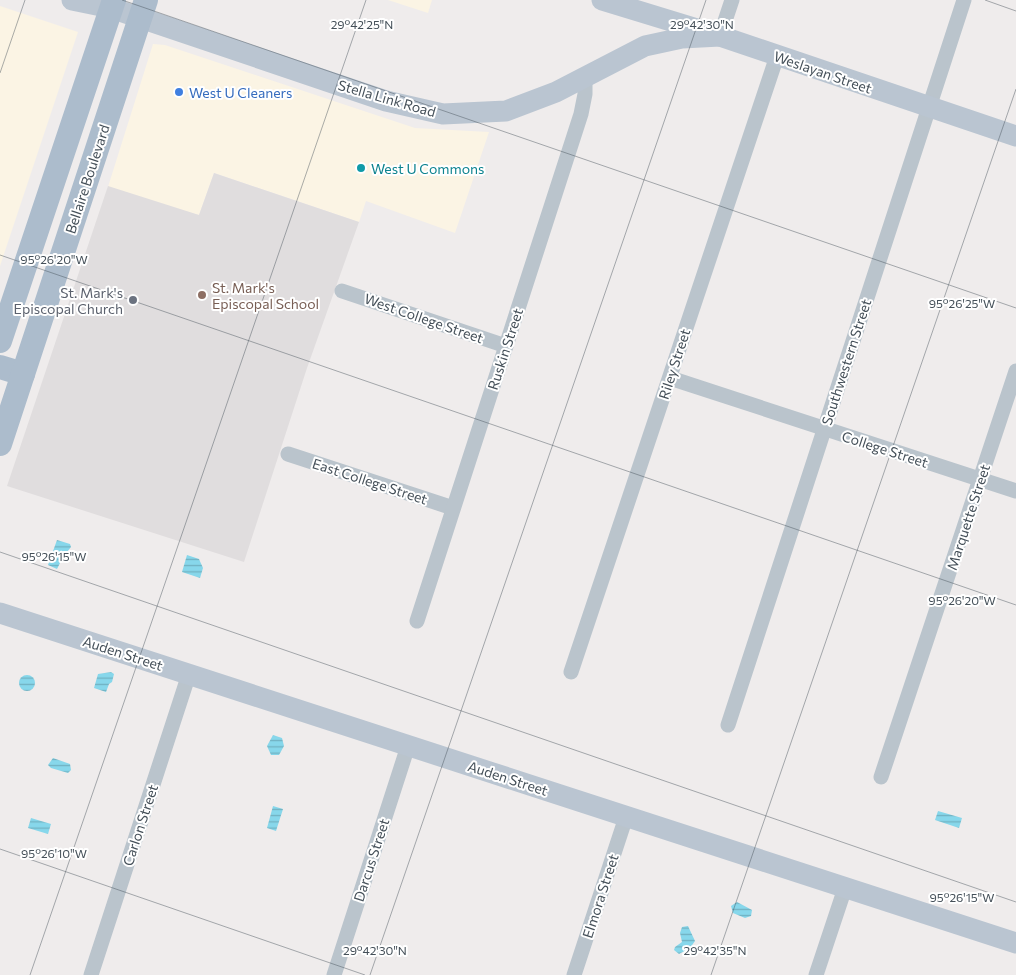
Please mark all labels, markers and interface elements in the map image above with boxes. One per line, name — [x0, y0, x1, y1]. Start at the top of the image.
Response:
text: 29°42'25"N — [331, 17, 393, 31]
text: 29°42'30"N — [670, 17, 734, 31]
street label: Weslayan Street — [772, 47, 874, 97]
street label: Stella Link Road — [336, 76, 438, 120]
place label: West U Cleaners — [189, 84, 292, 101]
marker: West U Cleaners — [173, 86, 185, 98]
street label: Bellaire Boulevard — [61, 122, 113, 236]
place label: West U Commons — [371, 160, 485, 177]
marker: West U Commons — [355, 162, 367, 174]
text: 95°26'20"W — [20, 252, 88, 266]
place label: St. Mark's Episcopal School — [212, 279, 319, 312]
place label: St. Mark's Episcopal Church — [14, 284, 123, 317]
marker: St. Mark's Episcopal School — [196, 289, 208, 301]
street label: West College Street — [362, 290, 486, 346]
marker: St. Mark's Episcopal Church — [127, 294, 139, 306]
text: 95°26'25"W — [929, 296, 995, 310]
street label: Southwestern Street — [818, 297, 874, 427]
street label: Ruskin Street — [484, 306, 526, 392]
street label: Riley Street — [655, 326, 693, 401]
street label: College Street — [840, 427, 930, 471]
street label: East College Street — [310, 454, 430, 508]
street label: Marquette Street — [943, 462, 993, 572]
text: 95°26'15"W — [22, 549, 86, 563]
text: 95°26'20"W — [928, 593, 996, 607]
street label: Auden Street — [81, 632, 165, 674]
street label: Auden Street — [466, 757, 550, 799]
street label: Carlon Street — [119, 782, 161, 868]
street label: Darcus Street — [350, 816, 393, 904]
text: 95°26'10"W — [21, 846, 87, 860]
street label: Elmora Street — [578, 852, 622, 940]
text: 95°26'15"W — [930, 890, 994, 904]
text: 29°42'30"N — [343, 943, 407, 957]
text: 29°42'35"N — [684, 943, 746, 957]

